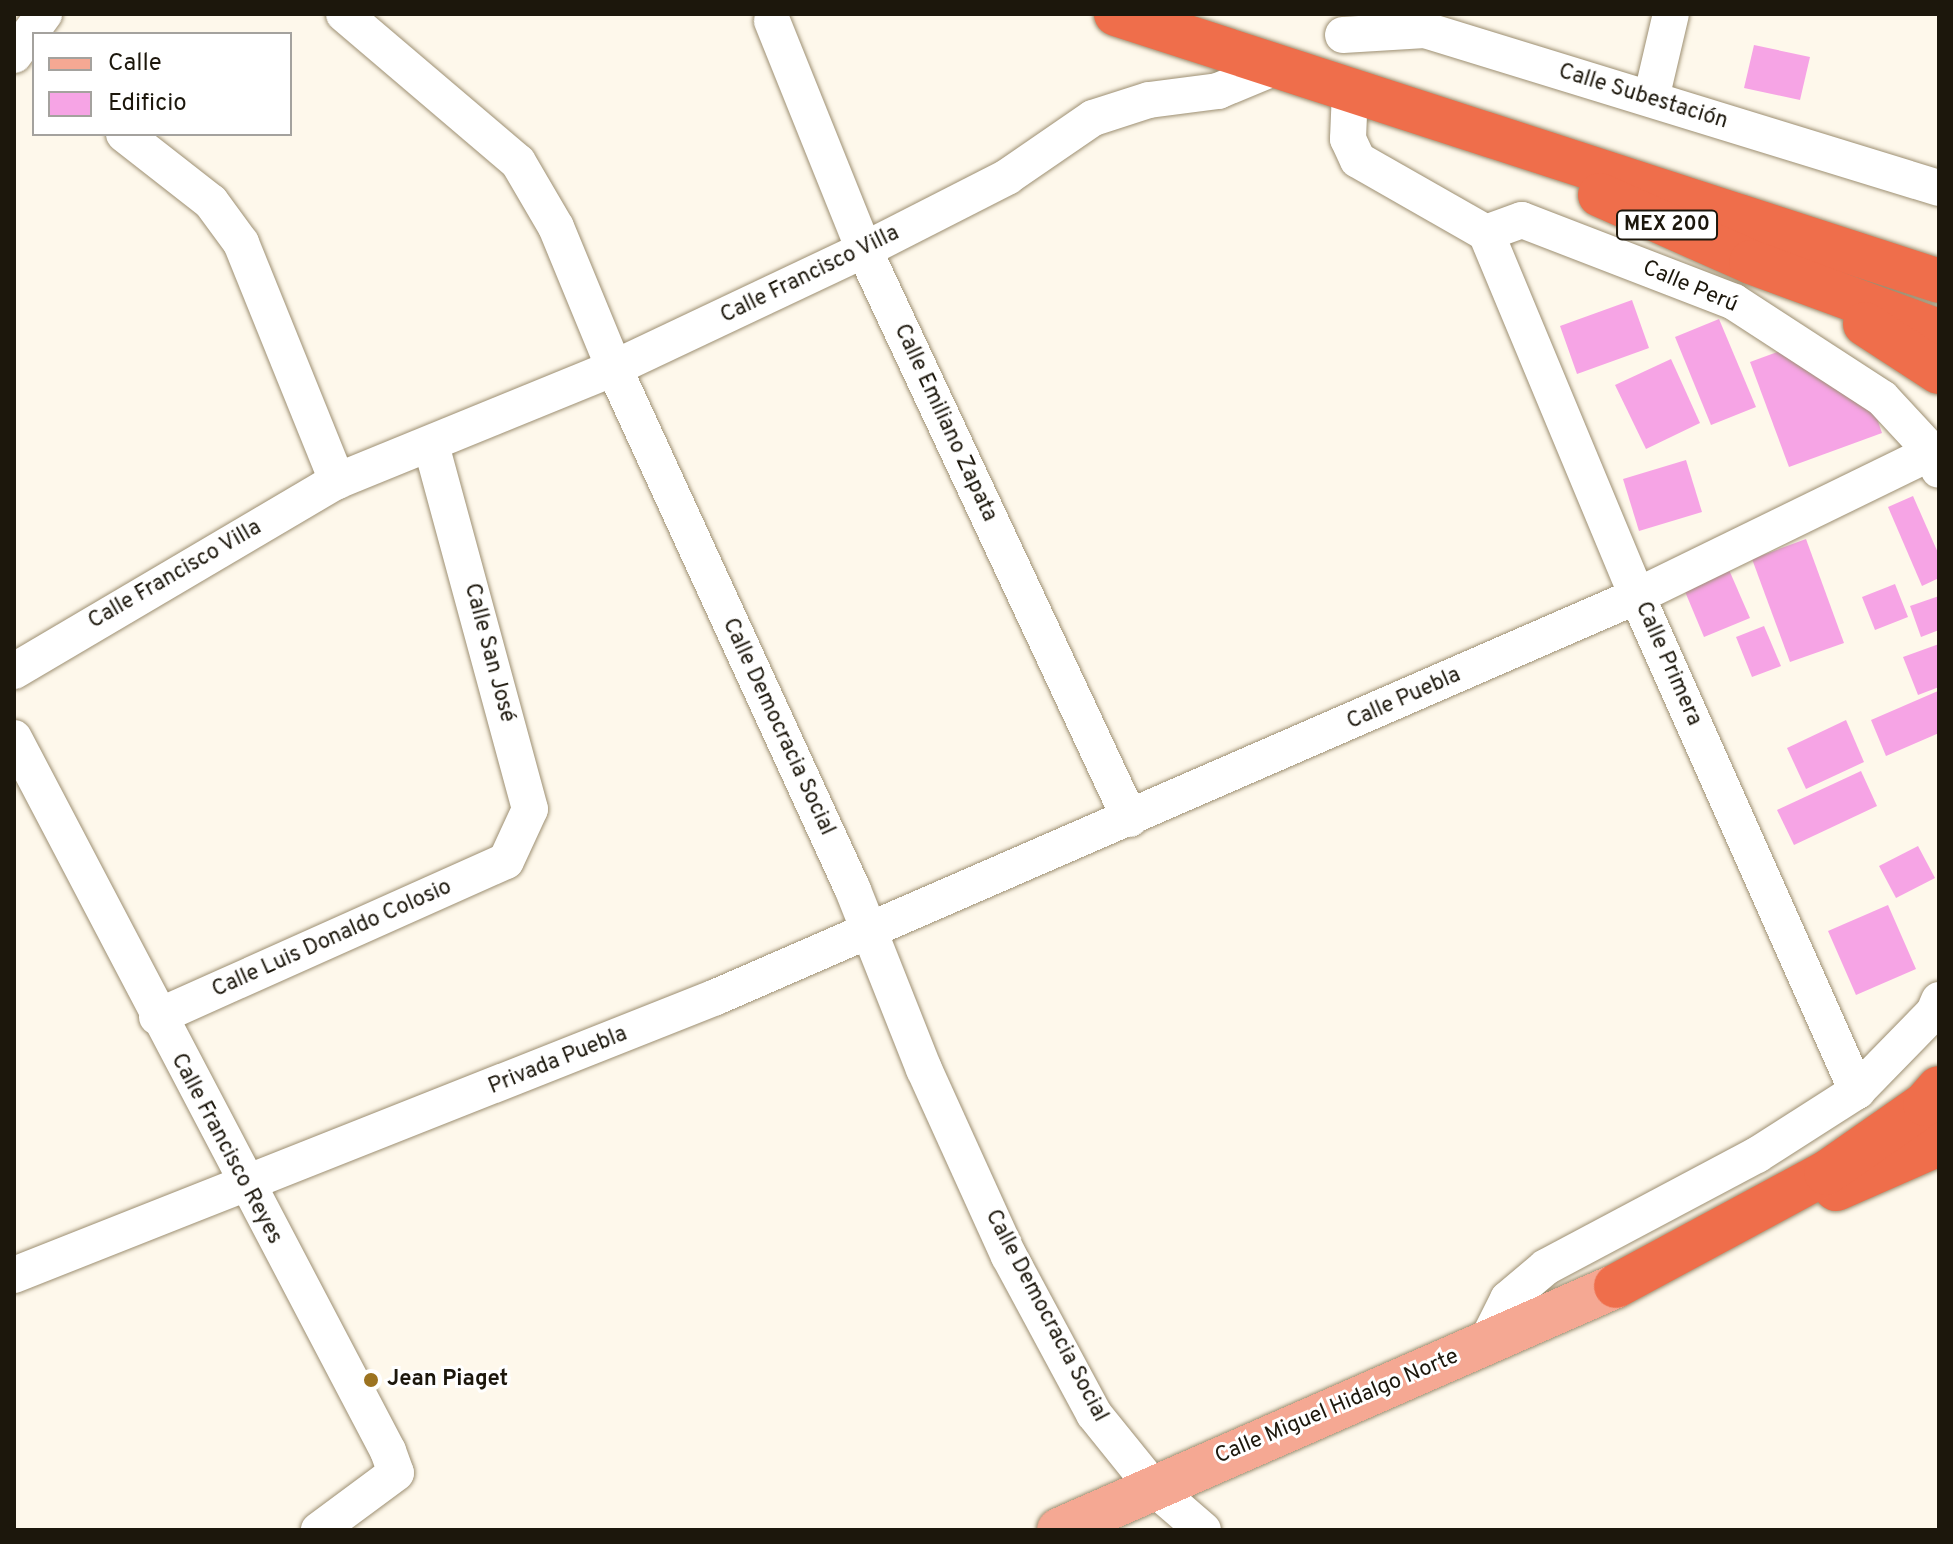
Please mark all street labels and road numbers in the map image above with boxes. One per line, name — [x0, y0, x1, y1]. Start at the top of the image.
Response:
street label: Calle Subestación — [1555, 59, 1731, 135]
road number: MEX 200 — [1615, 209, 1719, 241]
street label: Calle Francisco Villa — [716, 220, 904, 330]
street label: Calle Perú — [1638, 255, 1742, 319]
street label: Calle Emiliano Zapata — [888, 320, 1002, 526]
street label: Calle Francisco Villa — [83, 515, 267, 635]
street label: Calle San José — [458, 581, 520, 725]
street label: Calle Primera — [1629, 598, 1707, 730]
street label: Calle Democracia Social — [716, 614, 840, 840]
street label: Calle Puebla — [1343, 662, 1465, 736]
street label: Calle Luis Donaldo Colosio — [208, 874, 456, 1004]
street label: Privada Puebla — [485, 1021, 631, 1101]
street label: Calle Francisco Reyes — [165, 1049, 287, 1249]
street label: Calle Democracia Social — [979, 1205, 1113, 1427]
street label: Calle Miguel Hidalgo Norte — [1211, 1344, 1463, 1470]

